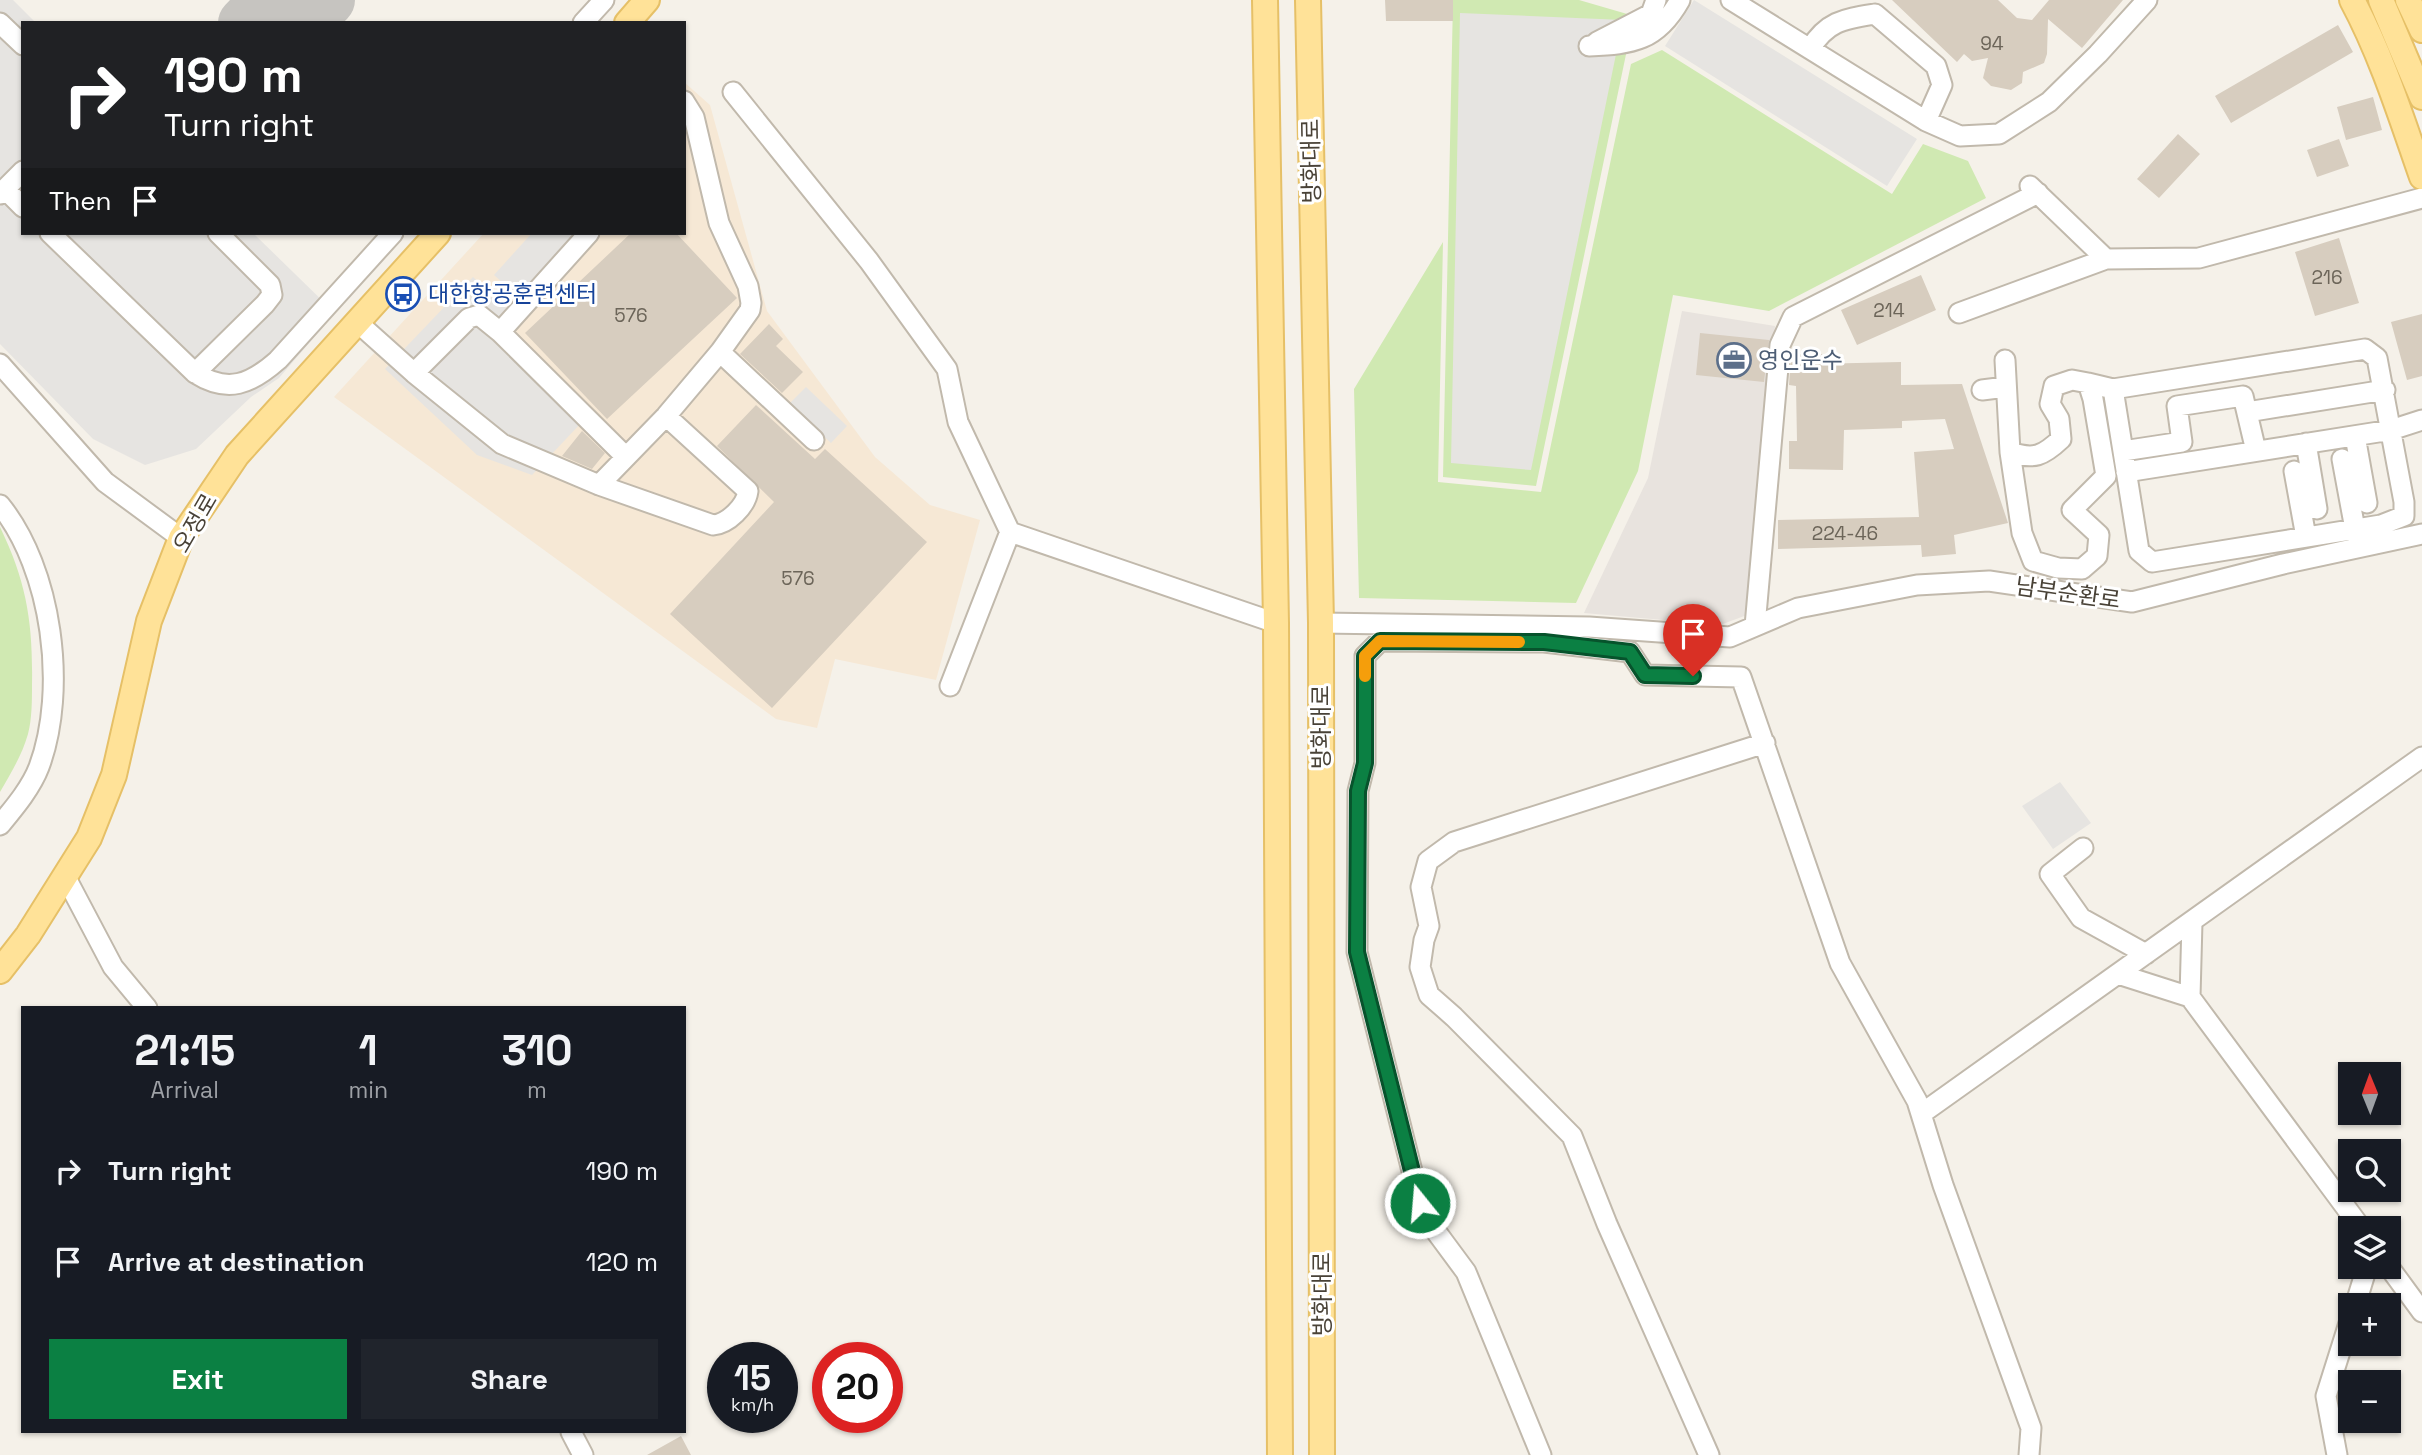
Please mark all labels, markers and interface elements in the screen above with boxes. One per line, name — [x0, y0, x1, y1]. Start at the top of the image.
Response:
house number: 94 — [1980, 31, 2004, 56]
text: 190 m — [164, 44, 302, 106]
icon: right — [49, 49, 140, 140]
text: Turn right — [164, 105, 314, 145]
street label: 방화대로 — [1295, 118, 1327, 204]
icon: arrive — [126, 182, 164, 220]
text: Then — [49, 184, 112, 218]
house number: 216 — [2311, 265, 2343, 290]
bus stop icon: 대한항공훈련센터 — [384, 275, 422, 313]
place label: 대한항공훈련센터 — [428, 279, 597, 309]
house number: 214 — [1873, 298, 1905, 323]
house number: 576 — [614, 303, 648, 328]
office icon: 영인운수 — [1715, 341, 1753, 379]
place label: 영인운수 — [1758, 345, 1843, 375]
street label: 오정로 — [166, 488, 224, 558]
house number: 224-46 — [1812, 521, 1878, 546]
house number: 576 — [781, 566, 815, 591]
street label: 남부순환로 — [2014, 571, 2122, 615]
pin — [1663, 604, 1723, 676]
icon: arrive — [1674, 615, 1712, 653]
street label: 방화대로 — [1306, 685, 1336, 769]
text: 21:15 — [134, 1024, 235, 1077]
text: 1 — [359, 1024, 378, 1077]
text: 310 — [502, 1024, 573, 1077]
north arrow — [2338, 1062, 2401, 1125]
map controls — [2338, 1062, 2401, 1433]
text: Arrival — [151, 1075, 219, 1105]
text: min — [349, 1075, 388, 1105]
text: m — [527, 1075, 547, 1105]
button: search — [2338, 1139, 2401, 1202]
icon: right — [49, 1152, 87, 1190]
text: Turn right — [108, 1154, 232, 1188]
text: 190 m — [586, 1154, 658, 1188]
position arrow — [1383, 1166, 1457, 1240]
button: layers — [2338, 1216, 2401, 1279]
icon: arrive — [49, 1243, 87, 1281]
text: Arrive at destination — [108, 1245, 365, 1279]
text: 120 m — [586, 1245, 658, 1279]
street label: 방화대로 — [1307, 1252, 1337, 1336]
button: + — [2338, 1293, 2401, 1356]
button: Exit — [49, 1339, 347, 1419]
button: Share — [361, 1339, 658, 1419]
speed limit sign: 20 — [812, 1342, 903, 1433]
text: 15 — [734, 1356, 771, 1400]
button: − — [2338, 1370, 2401, 1433]
text: km/h — [731, 1393, 774, 1416]

